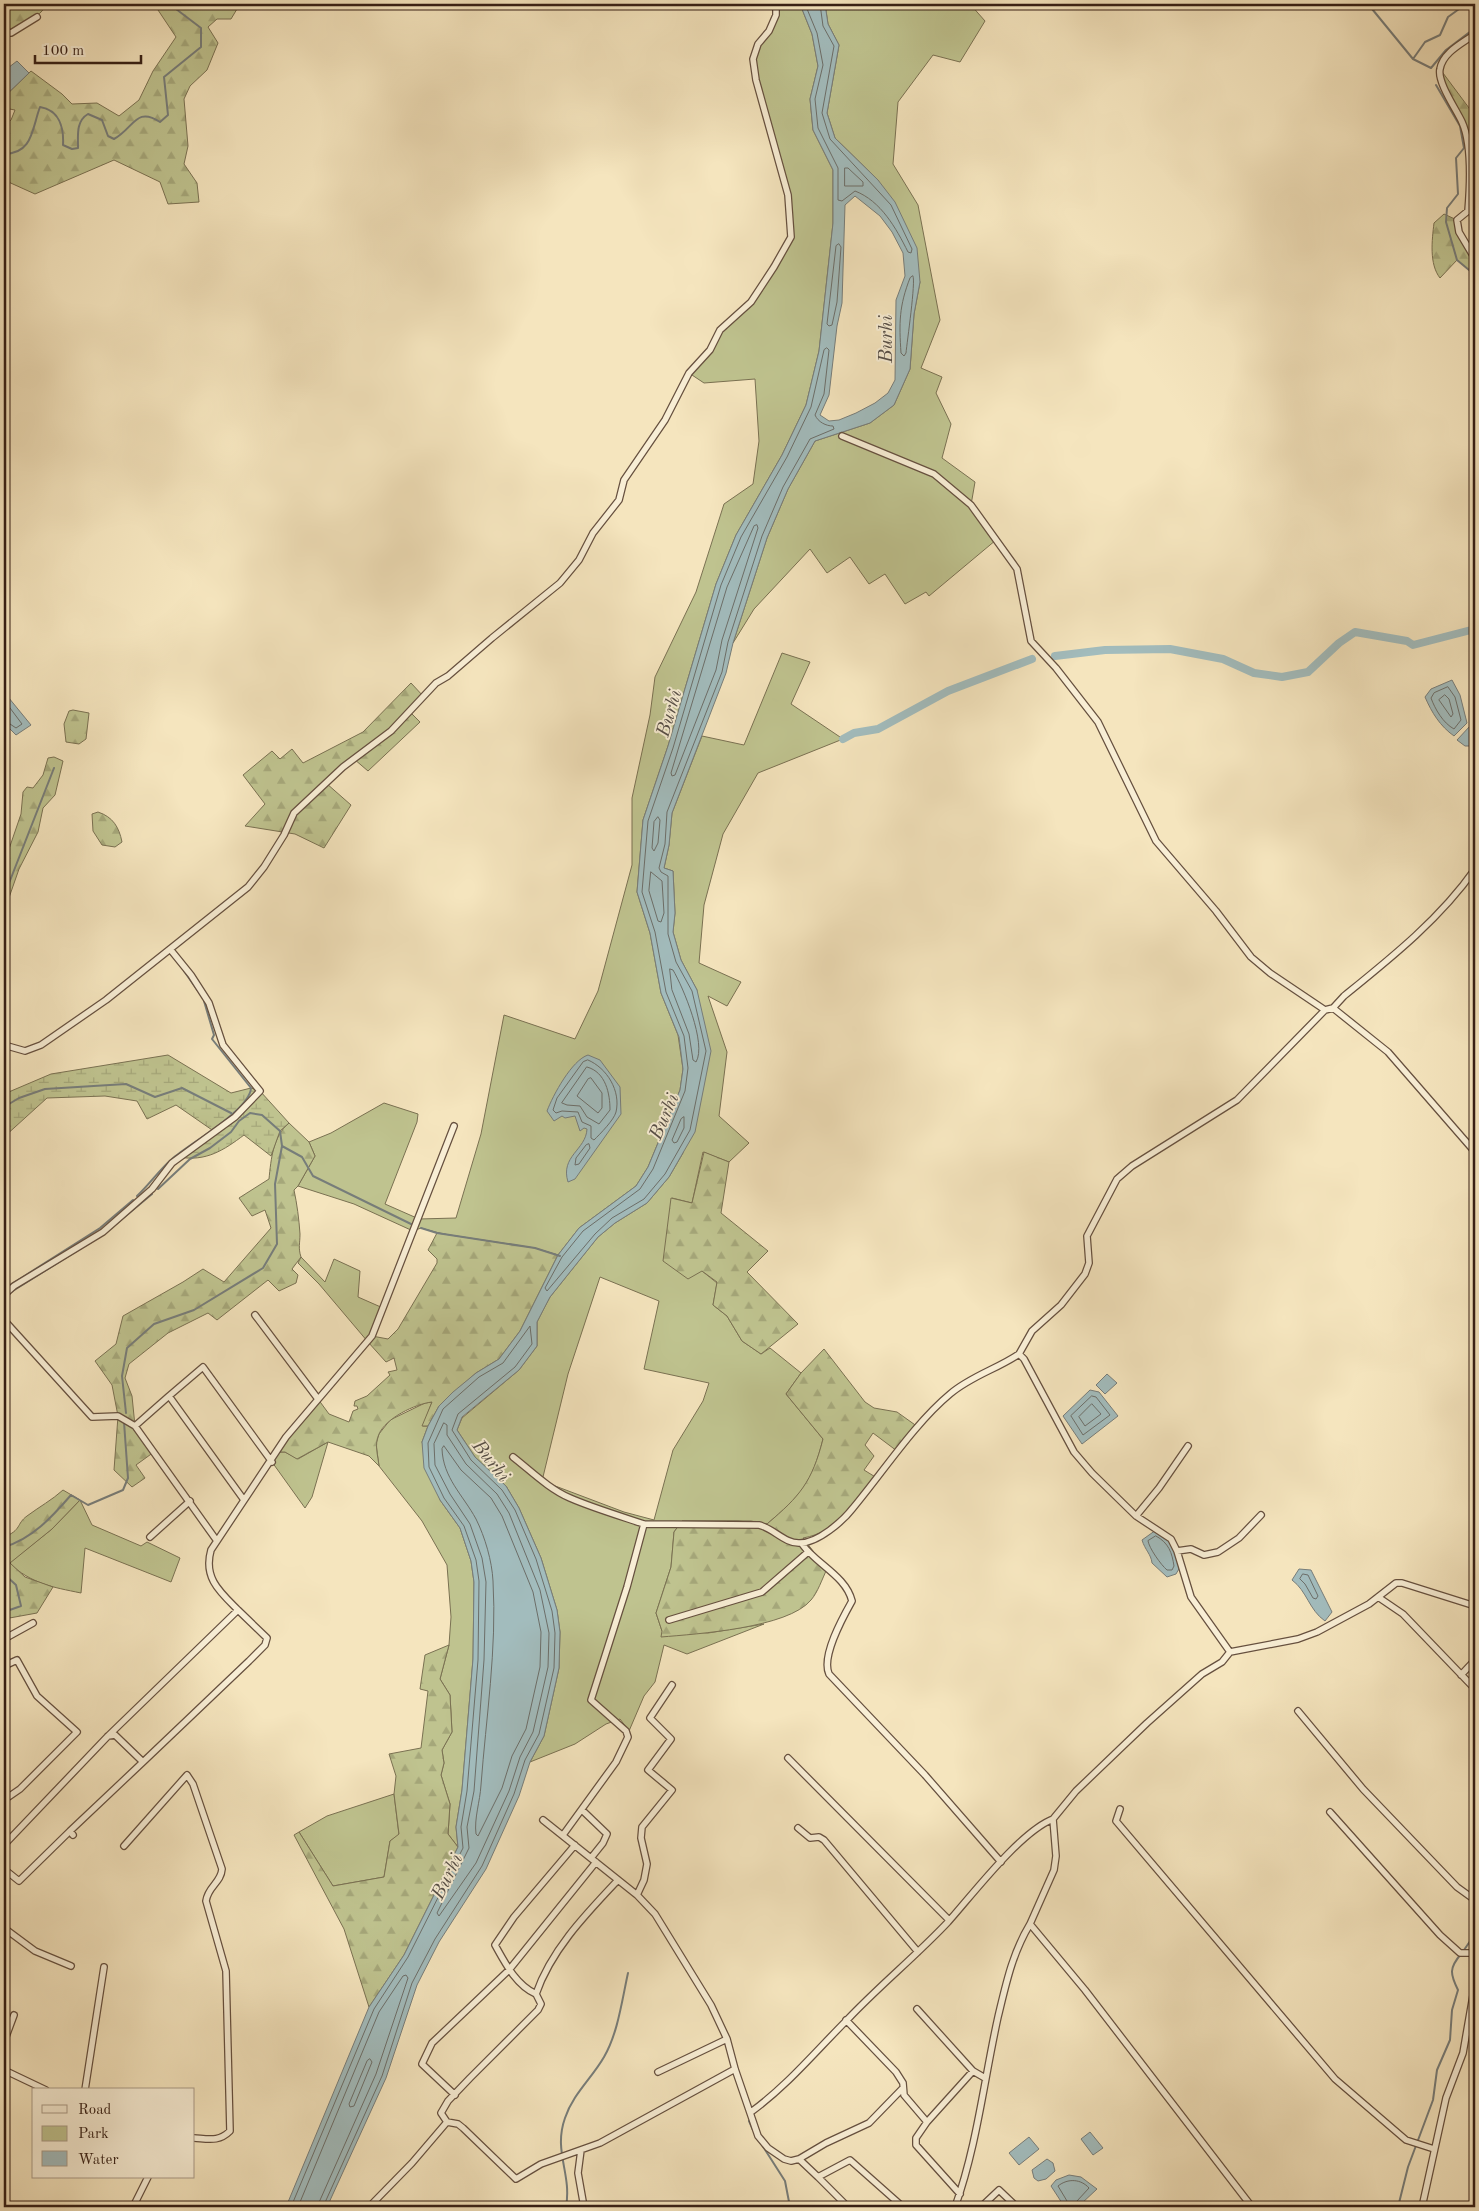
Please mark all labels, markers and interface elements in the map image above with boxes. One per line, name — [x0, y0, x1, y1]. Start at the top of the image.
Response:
scale bar — [35, 32, 141, 64]
text: 100 m — [42, 44, 84, 59]
water label: Burhi — [878, 314, 897, 364]
water label: Burhi — [654, 687, 686, 740]
water label: Burhi — [647, 1090, 684, 1144]
water label: Burhi — [467, 1436, 513, 1487]
water label: Burhi — [429, 1851, 468, 1904]
legend — [32, 2088, 195, 2178]
text: Road — [78, 2103, 112, 2118]
text: Park — [78, 2127, 109, 2142]
text: Water — [78, 2153, 119, 2168]

